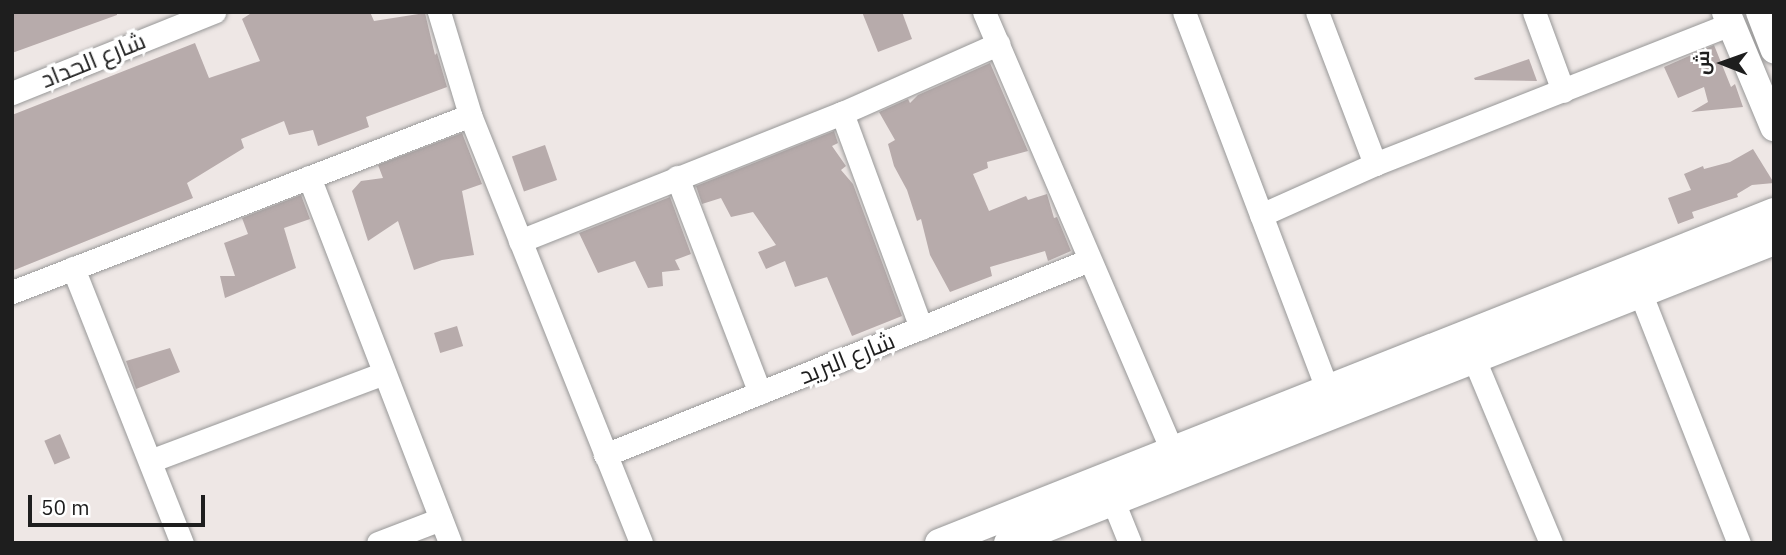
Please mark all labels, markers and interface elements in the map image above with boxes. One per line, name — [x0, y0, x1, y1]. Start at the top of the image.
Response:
street label: شارع الحداد — [36, 26, 150, 94]
north arrow — [1688, 28, 1758, 98]
text: ش — [1690, 50, 1714, 75]
street label: شارع البريد — [795, 326, 899, 390]
scale bar — [32, 482, 208, 526]
text: 50 m — [41, 493, 90, 521]

